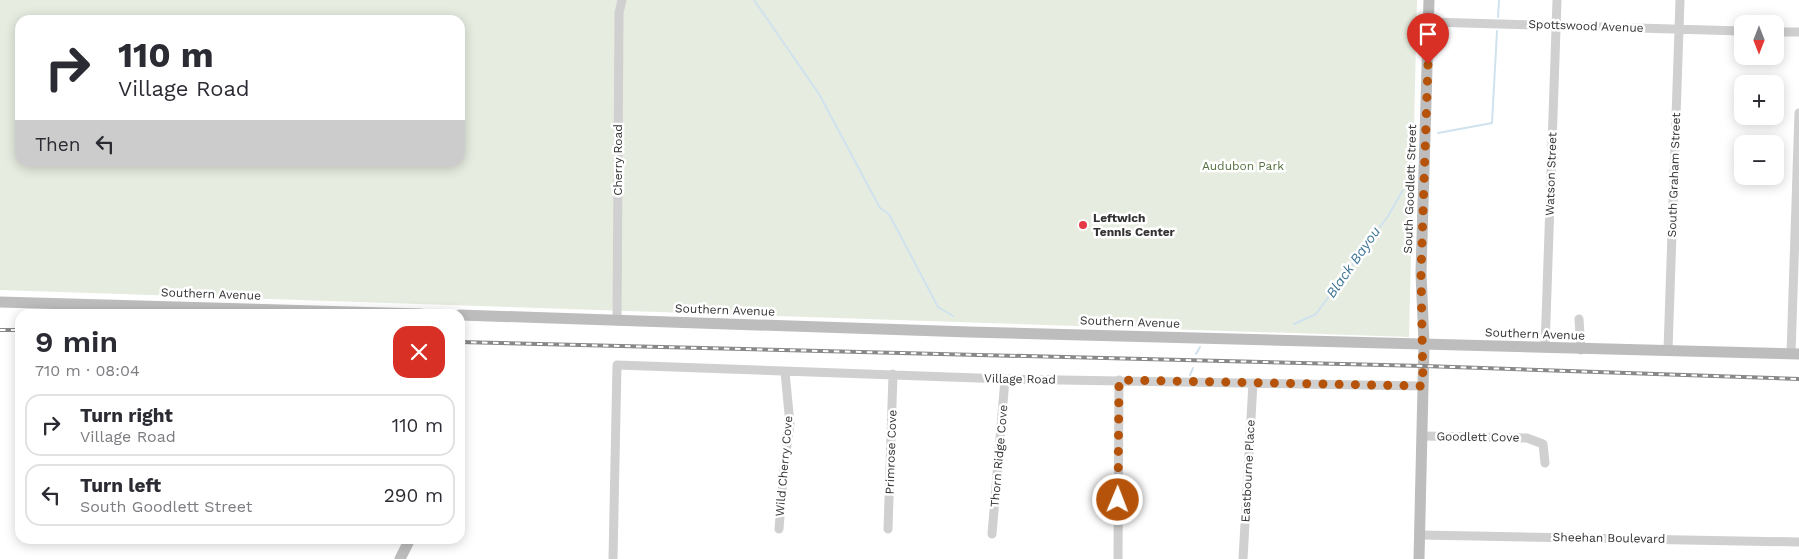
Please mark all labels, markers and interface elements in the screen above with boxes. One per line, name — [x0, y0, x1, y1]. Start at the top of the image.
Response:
pin — [1407, 13, 1449, 64]
north arrow — [1734, 15, 1784, 65]
map controls — [1734, 15, 1784, 185]
street label: Spottswood Avenue — [1528, 17, 1644, 35]
icon: arrive — [1414, 20, 1442, 48]
text: 110 m — [118, 34, 214, 76]
icon: right — [35, 35, 100, 100]
button: + — [1734, 75, 1784, 125]
text: Village Road — [118, 76, 250, 101]
street label: South Graham Street — [1665, 112, 1683, 238]
street label: Cherry Road — [611, 124, 625, 196]
street label: South Goodlett Street — [1401, 124, 1419, 254]
icon: left — [91, 130, 119, 158]
street label: Watson Street — [1543, 132, 1559, 216]
text: Then — [35, 133, 81, 156]
button: − — [1734, 135, 1784, 185]
park label: Audubon Park — [1202, 159, 1284, 173]
place label: Leftwich Tennis Center — [1093, 211, 1176, 239]
marker: Leftwich Tennis Center — [1077, 219, 1089, 231]
water label: Black Bayou — [1323, 223, 1383, 301]
street label: Southern Avenue — [161, 285, 261, 303]
street label: Southern Avenue — [675, 301, 775, 319]
street label: Southern Avenue — [1080, 313, 1180, 331]
text: 9 min — [35, 324, 118, 359]
street label: Southern Avenue — [1485, 325, 1585, 343]
button: close — [393, 326, 445, 378]
text: 710 m · 08:04 — [35, 361, 140, 380]
street label: Village Road — [984, 371, 1056, 387]
text: Turn right — [80, 404, 173, 427]
street label: Thorn Ridge Cove — [988, 404, 1010, 508]
street label: Primrose Cove — [883, 409, 899, 495]
icon: right — [37, 411, 65, 439]
text: 110 m — [392, 414, 443, 437]
street label: Wild Cherry Cove — [773, 415, 795, 517]
street label: Eastbourne Place — [1238, 419, 1258, 523]
text: Village Road — [80, 427, 176, 446]
street label: Goodlett Cove — [1436, 429, 1520, 445]
position arrow — [1091, 473, 1143, 525]
text: Turn left — [80, 474, 161, 497]
icon: left — [37, 481, 65, 509]
text: 290 m — [384, 484, 443, 507]
text: South Goodlett Street — [80, 497, 253, 516]
street label: Sheehan Boulevard — [1553, 530, 1665, 546]

